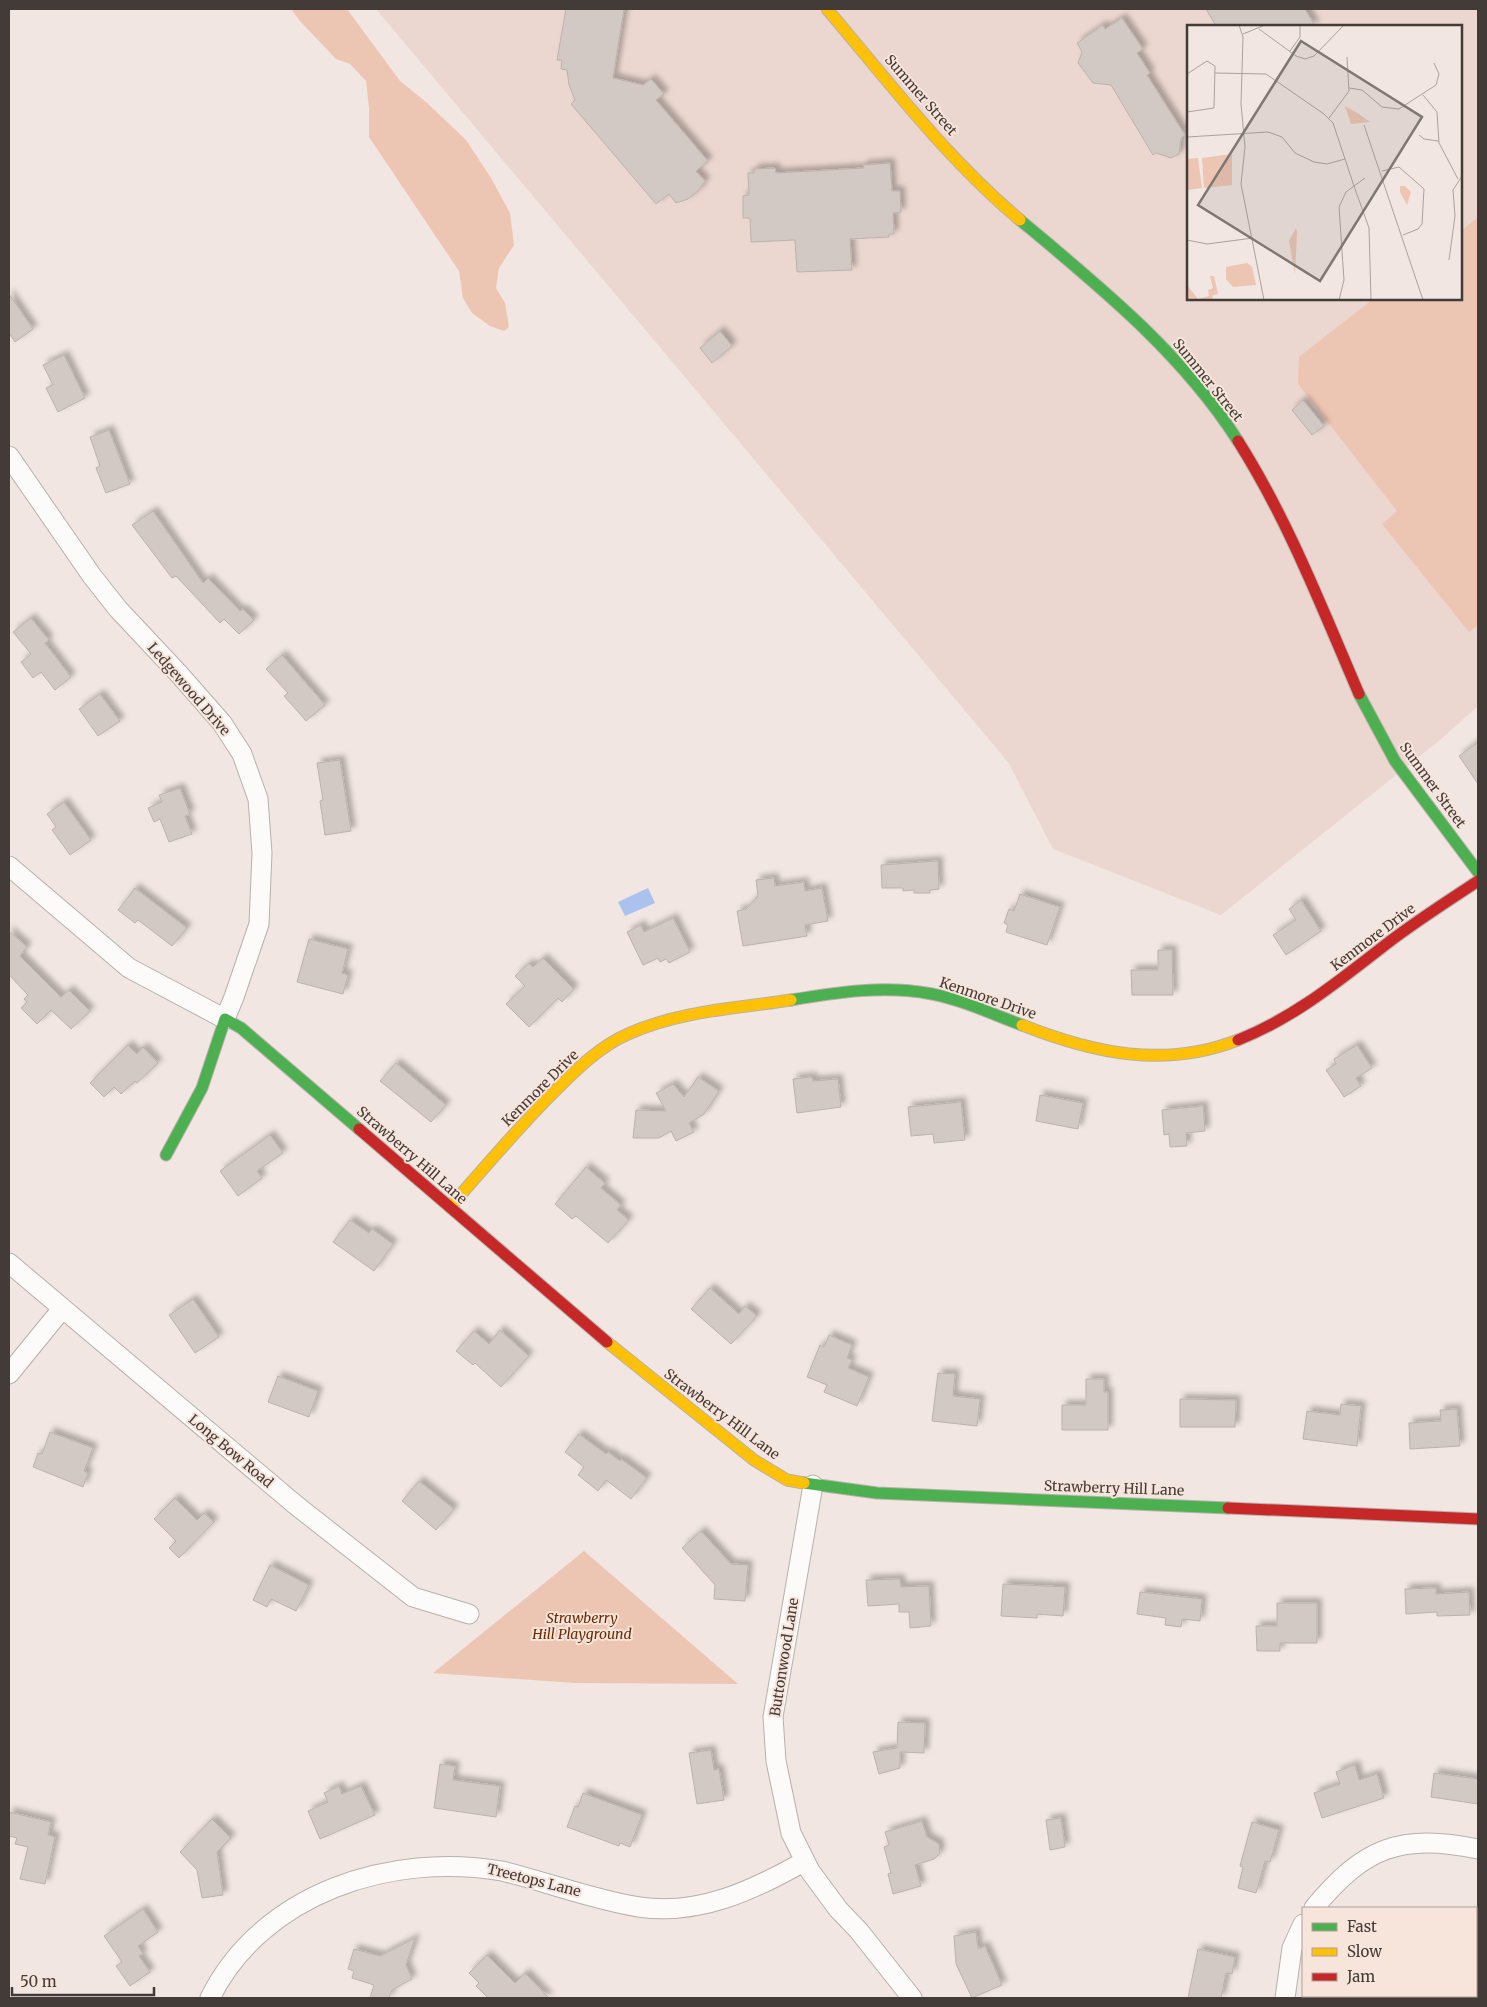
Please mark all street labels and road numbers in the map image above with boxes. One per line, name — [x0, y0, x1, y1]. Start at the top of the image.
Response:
street label: Summer Street — [881, 51, 961, 140]
street label: Summer Street — [1169, 335, 1247, 426]
street label: Ledgewood Drive — [144, 639, 234, 739]
street label: Summer Street — [1396, 739, 1470, 832]
street label: Kenmore Drive — [1327, 899, 1419, 975]
street label: Kenmore Drive — [937, 973, 1039, 1023]
street label: Kenmore Drive — [498, 1046, 582, 1130]
street label: Strawberry Hill Lane — [353, 1102, 471, 1208]
street label: Strawberry Hill Lane — [661, 1365, 783, 1463]
street label: Long Bow Road — [185, 1410, 277, 1492]
street label: Strawberry Hill Lane — [1044, 1477, 1184, 1499]
street label: Buttonwood Lane — [766, 1596, 802, 1718]
street label: Treetops Lane — [485, 1860, 583, 1900]

